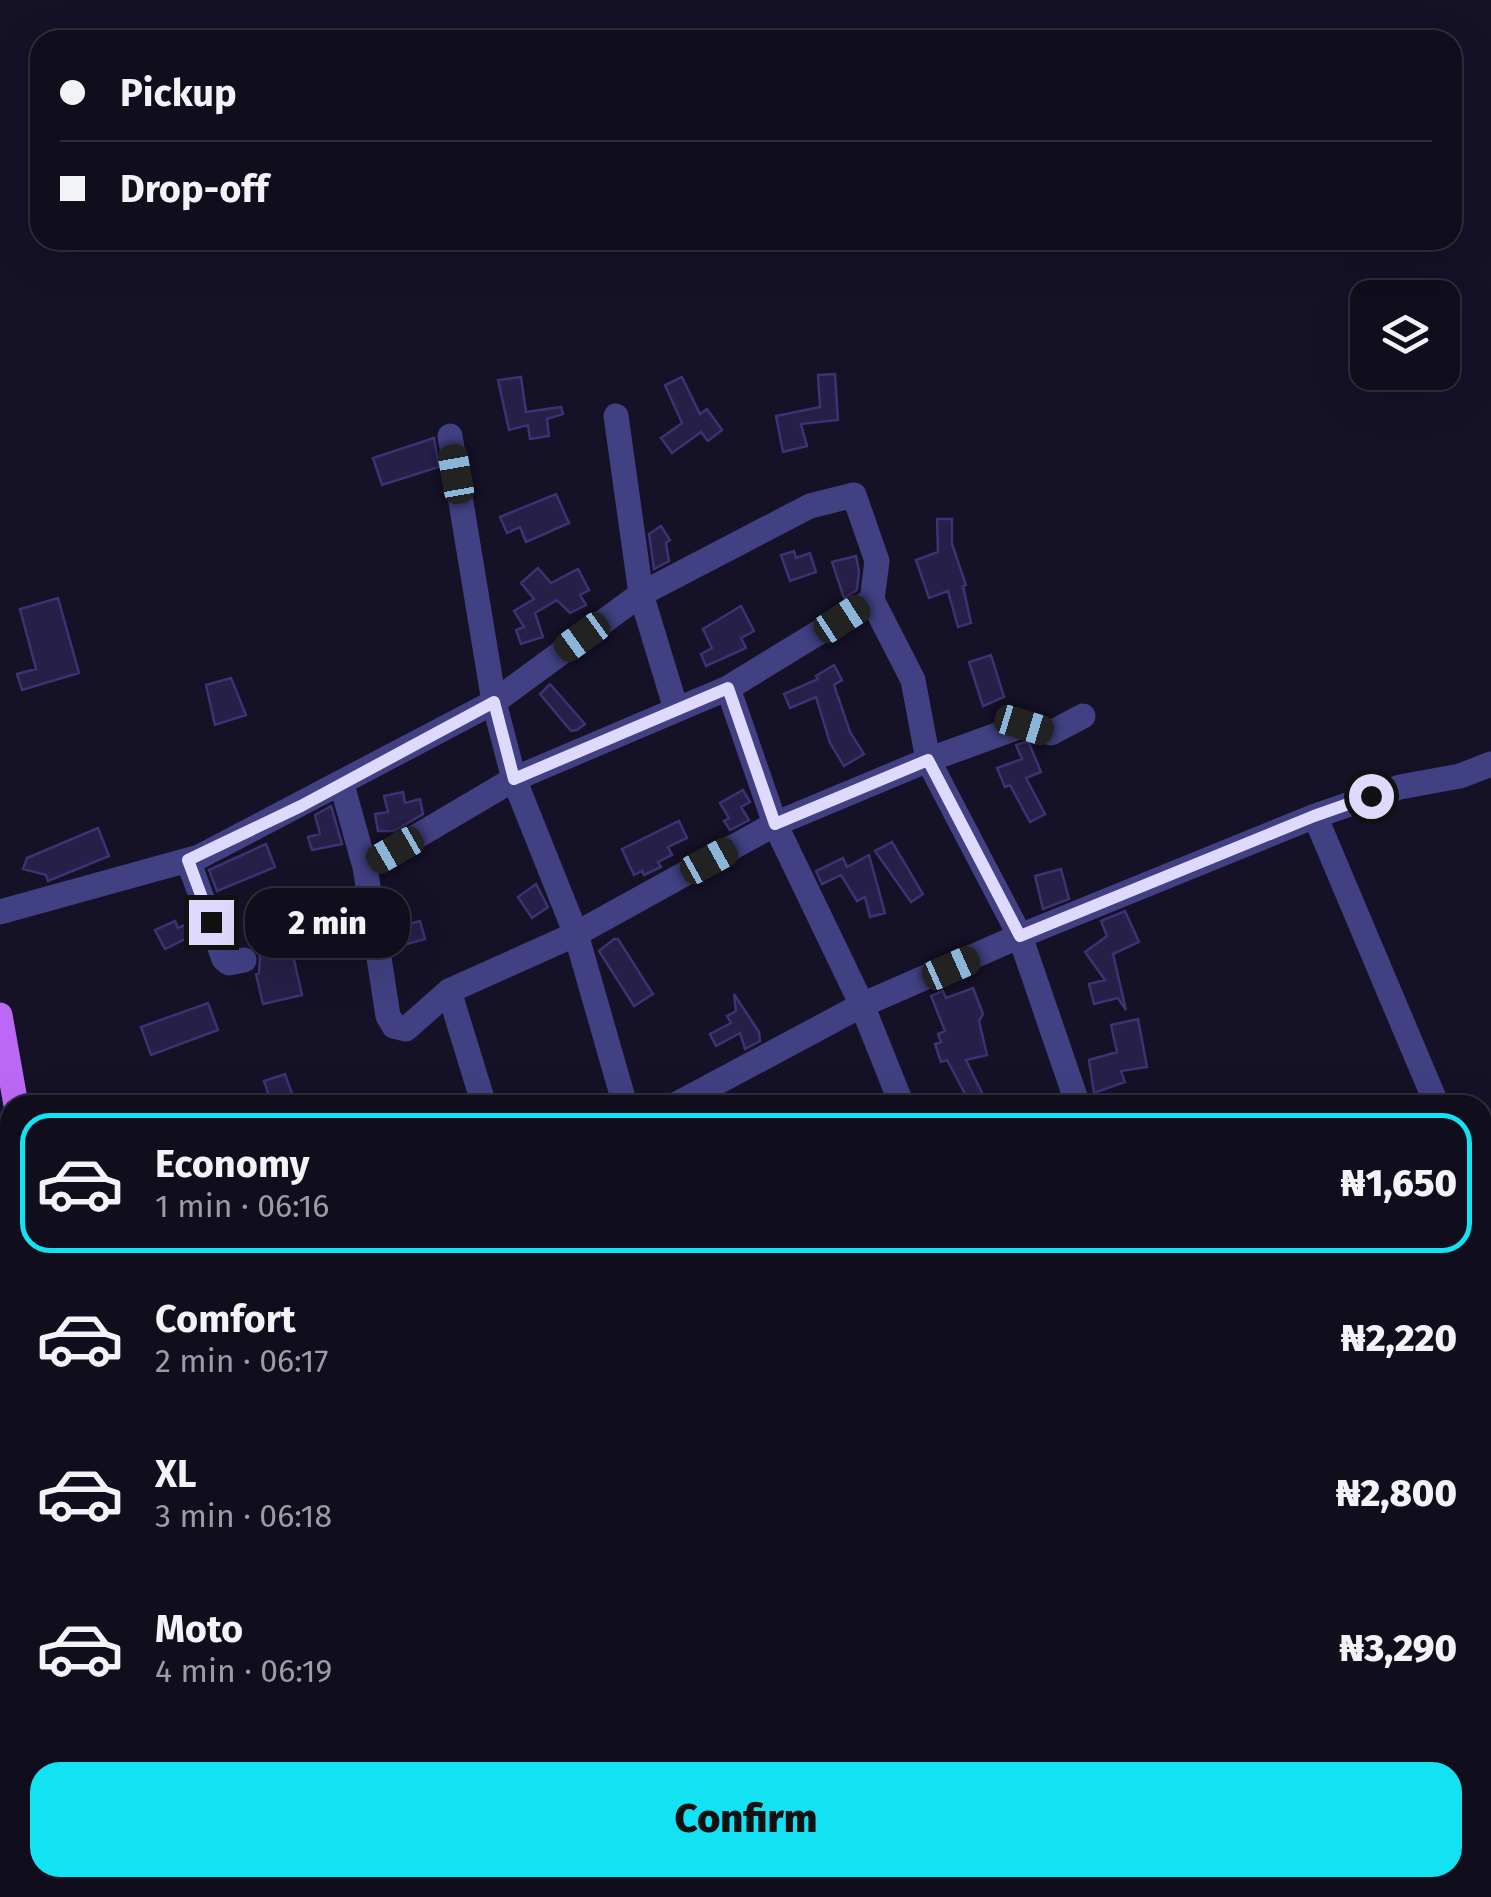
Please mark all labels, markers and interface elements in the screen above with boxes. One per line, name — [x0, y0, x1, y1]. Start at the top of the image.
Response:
text: Pickup — [120, 70, 237, 116]
text: Drop-off — [120, 166, 268, 212]
map controls — [1350, 280, 1460, 390]
button: layers — [1350, 280, 1460, 390]
car — [436, 442, 476, 506]
car — [809, 590, 875, 648]
car — [549, 607, 615, 667]
car — [991, 702, 1057, 748]
route start — [1349, 774, 1394, 819]
car — [362, 822, 428, 878]
car — [675, 833, 743, 889]
callout: 2 min — [246, 887, 411, 957]
route end — [189, 900, 234, 945]
text: 2 min — [288, 904, 367, 942]
car — [917, 942, 985, 994]
icon: car — [35, 1138, 125, 1228]
text: Economy — [155, 1141, 310, 1187]
text: ₦1,650 — [1341, 1160, 1457, 1206]
text: 1 min · 06:16 — [155, 1187, 329, 1225]
icon: car — [35, 1293, 125, 1383]
text: Comfort — [155, 1296, 296, 1342]
text: ₦2,220 — [1341, 1315, 1457, 1361]
text: 2 min · 06:17 — [155, 1342, 329, 1380]
icon: car — [35, 1448, 125, 1538]
text: XL — [155, 1451, 197, 1497]
text: ₦2,800 — [1336, 1470, 1457, 1516]
text: 3 min · 06:18 — [155, 1497, 332, 1535]
icon: car — [35, 1603, 125, 1693]
text: Moto — [155, 1606, 243, 1652]
text: ₦3,290 — [1339, 1625, 1457, 1671]
text: 4 min · 06:19 — [155, 1652, 332, 1690]
button: Confirm — [30, 1762, 1462, 1877]

